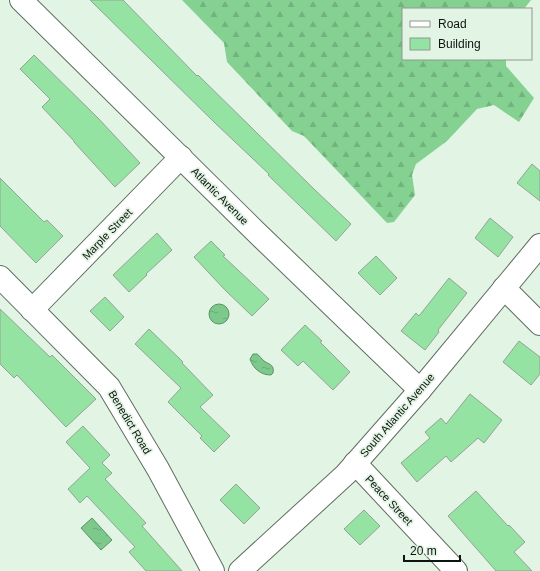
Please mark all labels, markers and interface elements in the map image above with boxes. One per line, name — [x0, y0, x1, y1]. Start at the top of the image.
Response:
legend — [402, 8, 532, 60]
text: Road — [438, 17, 467, 31]
text: Building — [438, 37, 481, 51]
street label: Atlantic Avenue — [189, 165, 251, 227]
street label: Marple Street — [80, 206, 134, 262]
street label: South Atlantic Avenue — [357, 371, 437, 459]
street label: Benedict Road — [106, 388, 154, 456]
street label: Peace Street — [363, 473, 415, 527]
scale bar — [404, 537, 460, 563]
text: 20 m — [410, 544, 437, 558]

